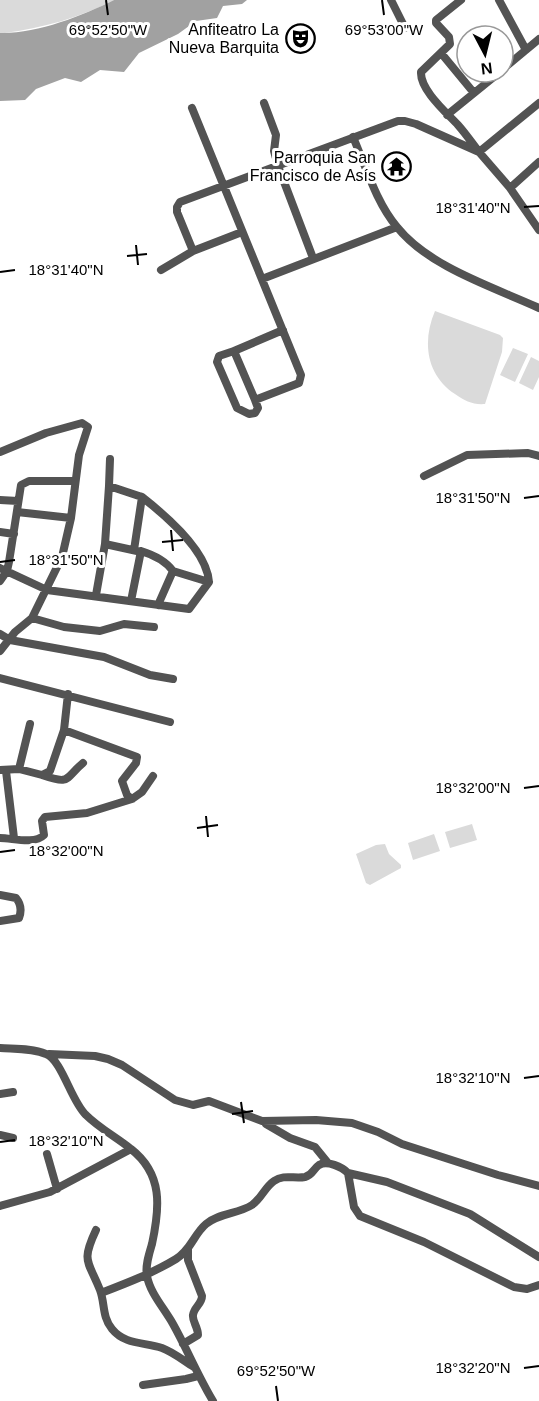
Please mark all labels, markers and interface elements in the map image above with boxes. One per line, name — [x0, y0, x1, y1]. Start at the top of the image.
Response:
text: 69°52'50"W — [69, 21, 148, 38]
place label: Anfiteatro La Nueva Barquita — [169, 21, 279, 56]
text: 69°53'00"W — [345, 21, 424, 38]
theatre icon: Anfiteatro La Nueva Barquita — [284, 22, 316, 54]
north arrow — [455, 24, 515, 84]
text: N — [480, 59, 494, 78]
place label: Parroquia San Francisco de Asís — [250, 149, 376, 184]
temple icon: Parroquia San Francisco de Asís — [381, 150, 413, 182]
text: 18°31'40"N — [435, 199, 511, 216]
text: 18°31'40"N — [28, 261, 104, 278]
text: 18°31'50"N — [435, 489, 511, 506]
text: 18°31'50"N — [28, 551, 104, 568]
text: 18°32'00"N — [435, 779, 511, 796]
text: 18°32'00"N — [28, 842, 104, 859]
text: 18°32'10"N — [435, 1069, 511, 1086]
text: 18°32'10"N — [28, 1132, 104, 1149]
text: 18°32'20"N — [435, 1359, 511, 1376]
text: 69°52'50"W — [237, 1362, 316, 1379]

